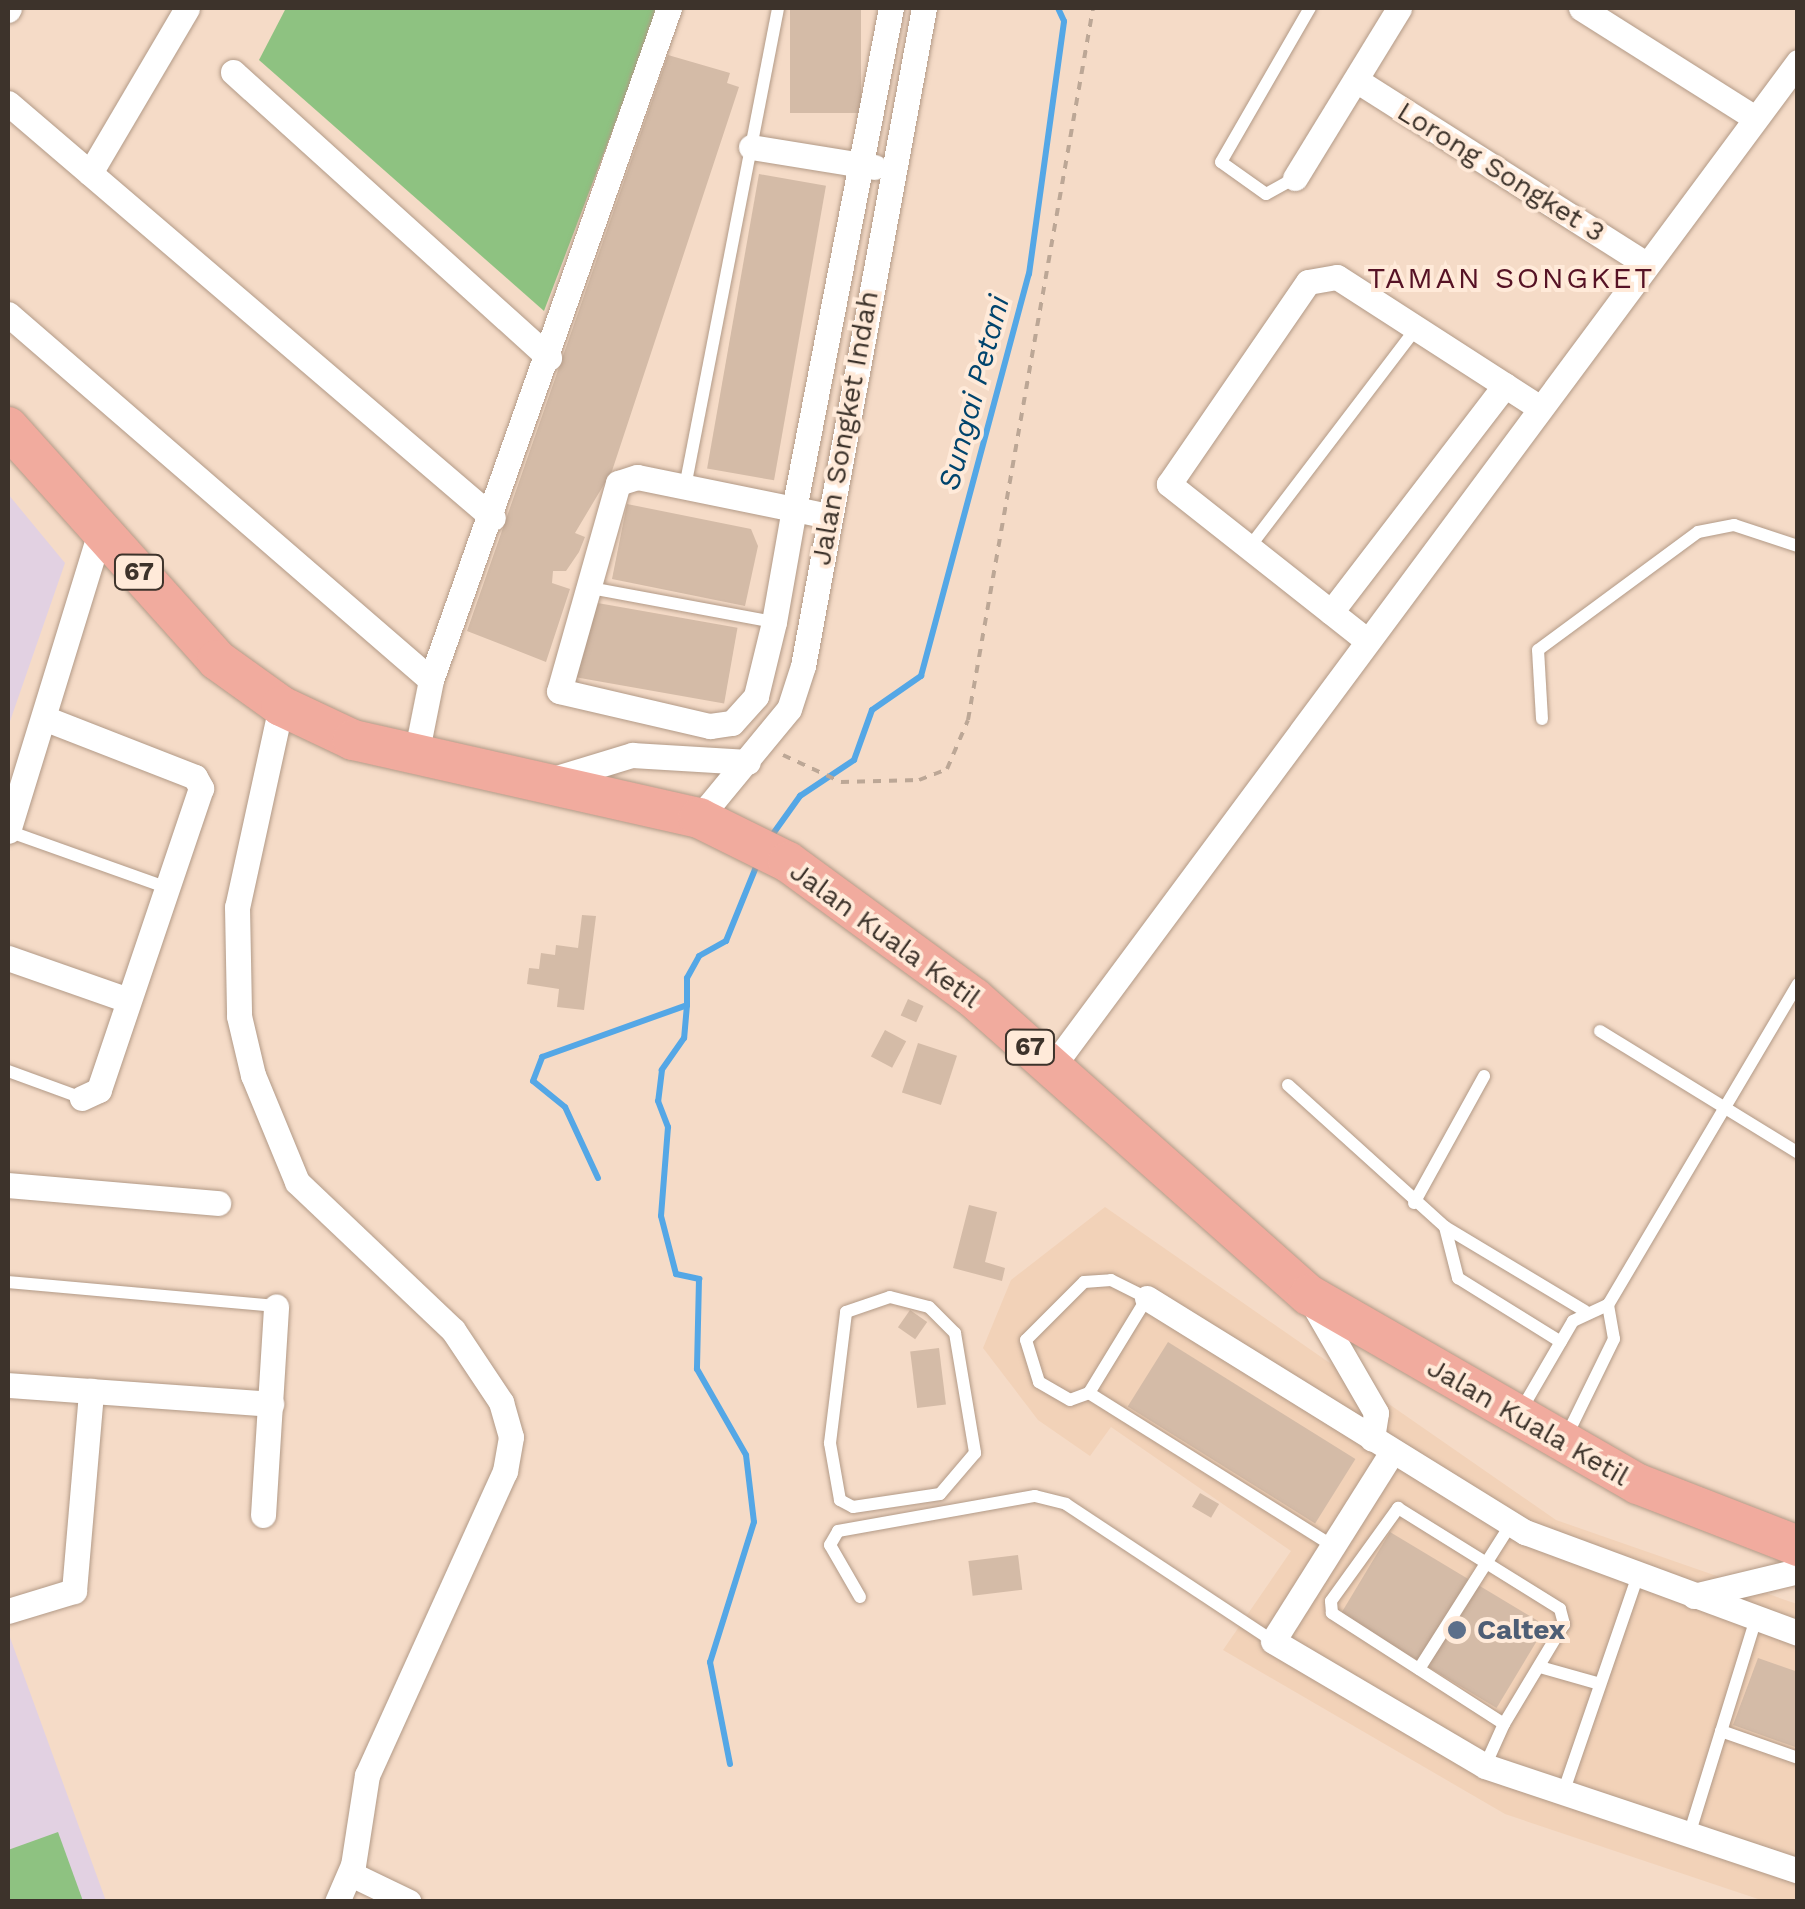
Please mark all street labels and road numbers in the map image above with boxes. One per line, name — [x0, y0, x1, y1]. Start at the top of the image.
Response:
street label: Lorong Songket 3 — [1391, 95, 1611, 249]
street label: Jalan Songket Indah — [804, 288, 886, 568]
road number: 67 — [112, 552, 166, 592]
street label: Jalan Kuala Ketil — [783, 854, 987, 1016]
road number: 67 — [1002, 1027, 1058, 1067]
street label: Jalan Kuala Ketil — [1421, 1350, 1635, 1494]

